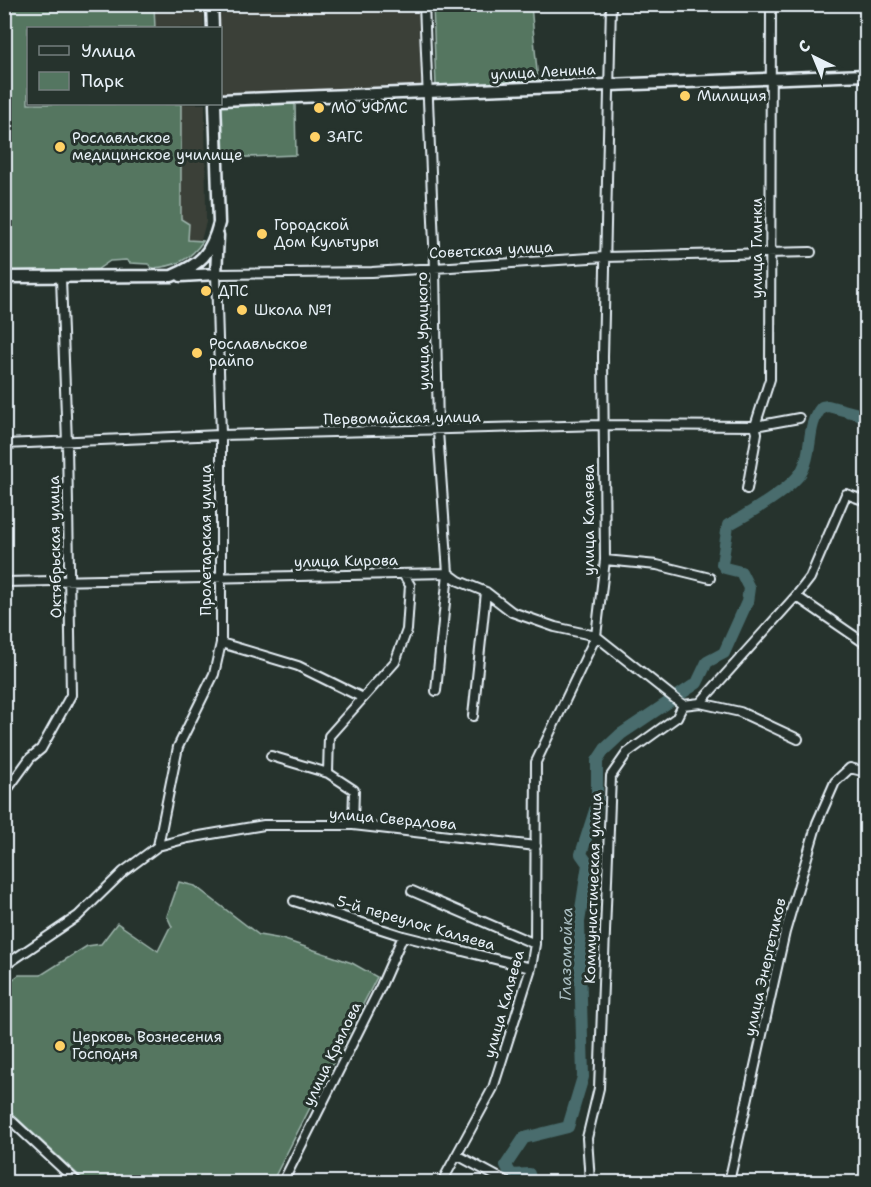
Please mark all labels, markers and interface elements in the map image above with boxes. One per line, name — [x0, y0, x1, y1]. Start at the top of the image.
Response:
legend — [27, 27, 222, 105]
north arrow — [784, 27, 844, 87]
text: С — [793, 35, 815, 57]
text: Улица — [81, 39, 135, 63]
street label: улица Ленина — [490, 59, 597, 85]
text: Парк — [81, 69, 124, 93]
place label: Милиция — [697, 86, 767, 106]
marker: Милиция — [678, 89, 692, 103]
place label: МО УФМС — [331, 98, 408, 118]
marker: МО УФМС — [312, 101, 326, 115]
place label: ЗАГС — [327, 127, 363, 147]
place label: Рославльское медицинское училище — [72, 128, 242, 165]
marker: ЗАГС — [308, 130, 322, 144]
marker: Рославльское медицинское училище — [53, 140, 67, 154]
street label: улица Глинки — [747, 197, 767, 298]
place label: Городской Дом Культуры — [274, 215, 379, 252]
marker: Городской Дом Культуры — [255, 227, 269, 241]
street label: Советская улица — [429, 237, 554, 263]
street label: улица Урицкого — [412, 272, 434, 390]
place label: ДПС — [218, 281, 248, 301]
marker: ДПС — [199, 284, 213, 298]
place label: Школа №1 — [254, 300, 332, 320]
marker: Школа №1 — [235, 303, 249, 317]
place label: Рославльское райпо — [209, 334, 308, 371]
marker: Рославльское райпо — [190, 346, 204, 360]
street label: Первомайская улица — [323, 407, 482, 429]
street label: Пролетарская улица — [196, 464, 216, 616]
street label: улица Каляева — [579, 464, 599, 576]
street label: Октябрьская улица — [44, 475, 66, 619]
street label: улица Кирова — [294, 550, 399, 572]
street label: Коммунистическая улица — [580, 791, 606, 984]
street label: улица Свердлова — [328, 803, 458, 835]
street label: 5-й переулок Каляева — [334, 891, 498, 955]
street label: улица Энергетиков — [739, 896, 791, 1038]
water label: Глазомойка — [555, 907, 577, 1001]
street label: улица Каляева — [479, 947, 529, 1060]
street label: улица Крылова — [298, 998, 366, 1109]
place label: Церковь Вознесения Господня — [72, 1027, 222, 1064]
marker: Церковь Вознесения Господня — [53, 1039, 67, 1053]

